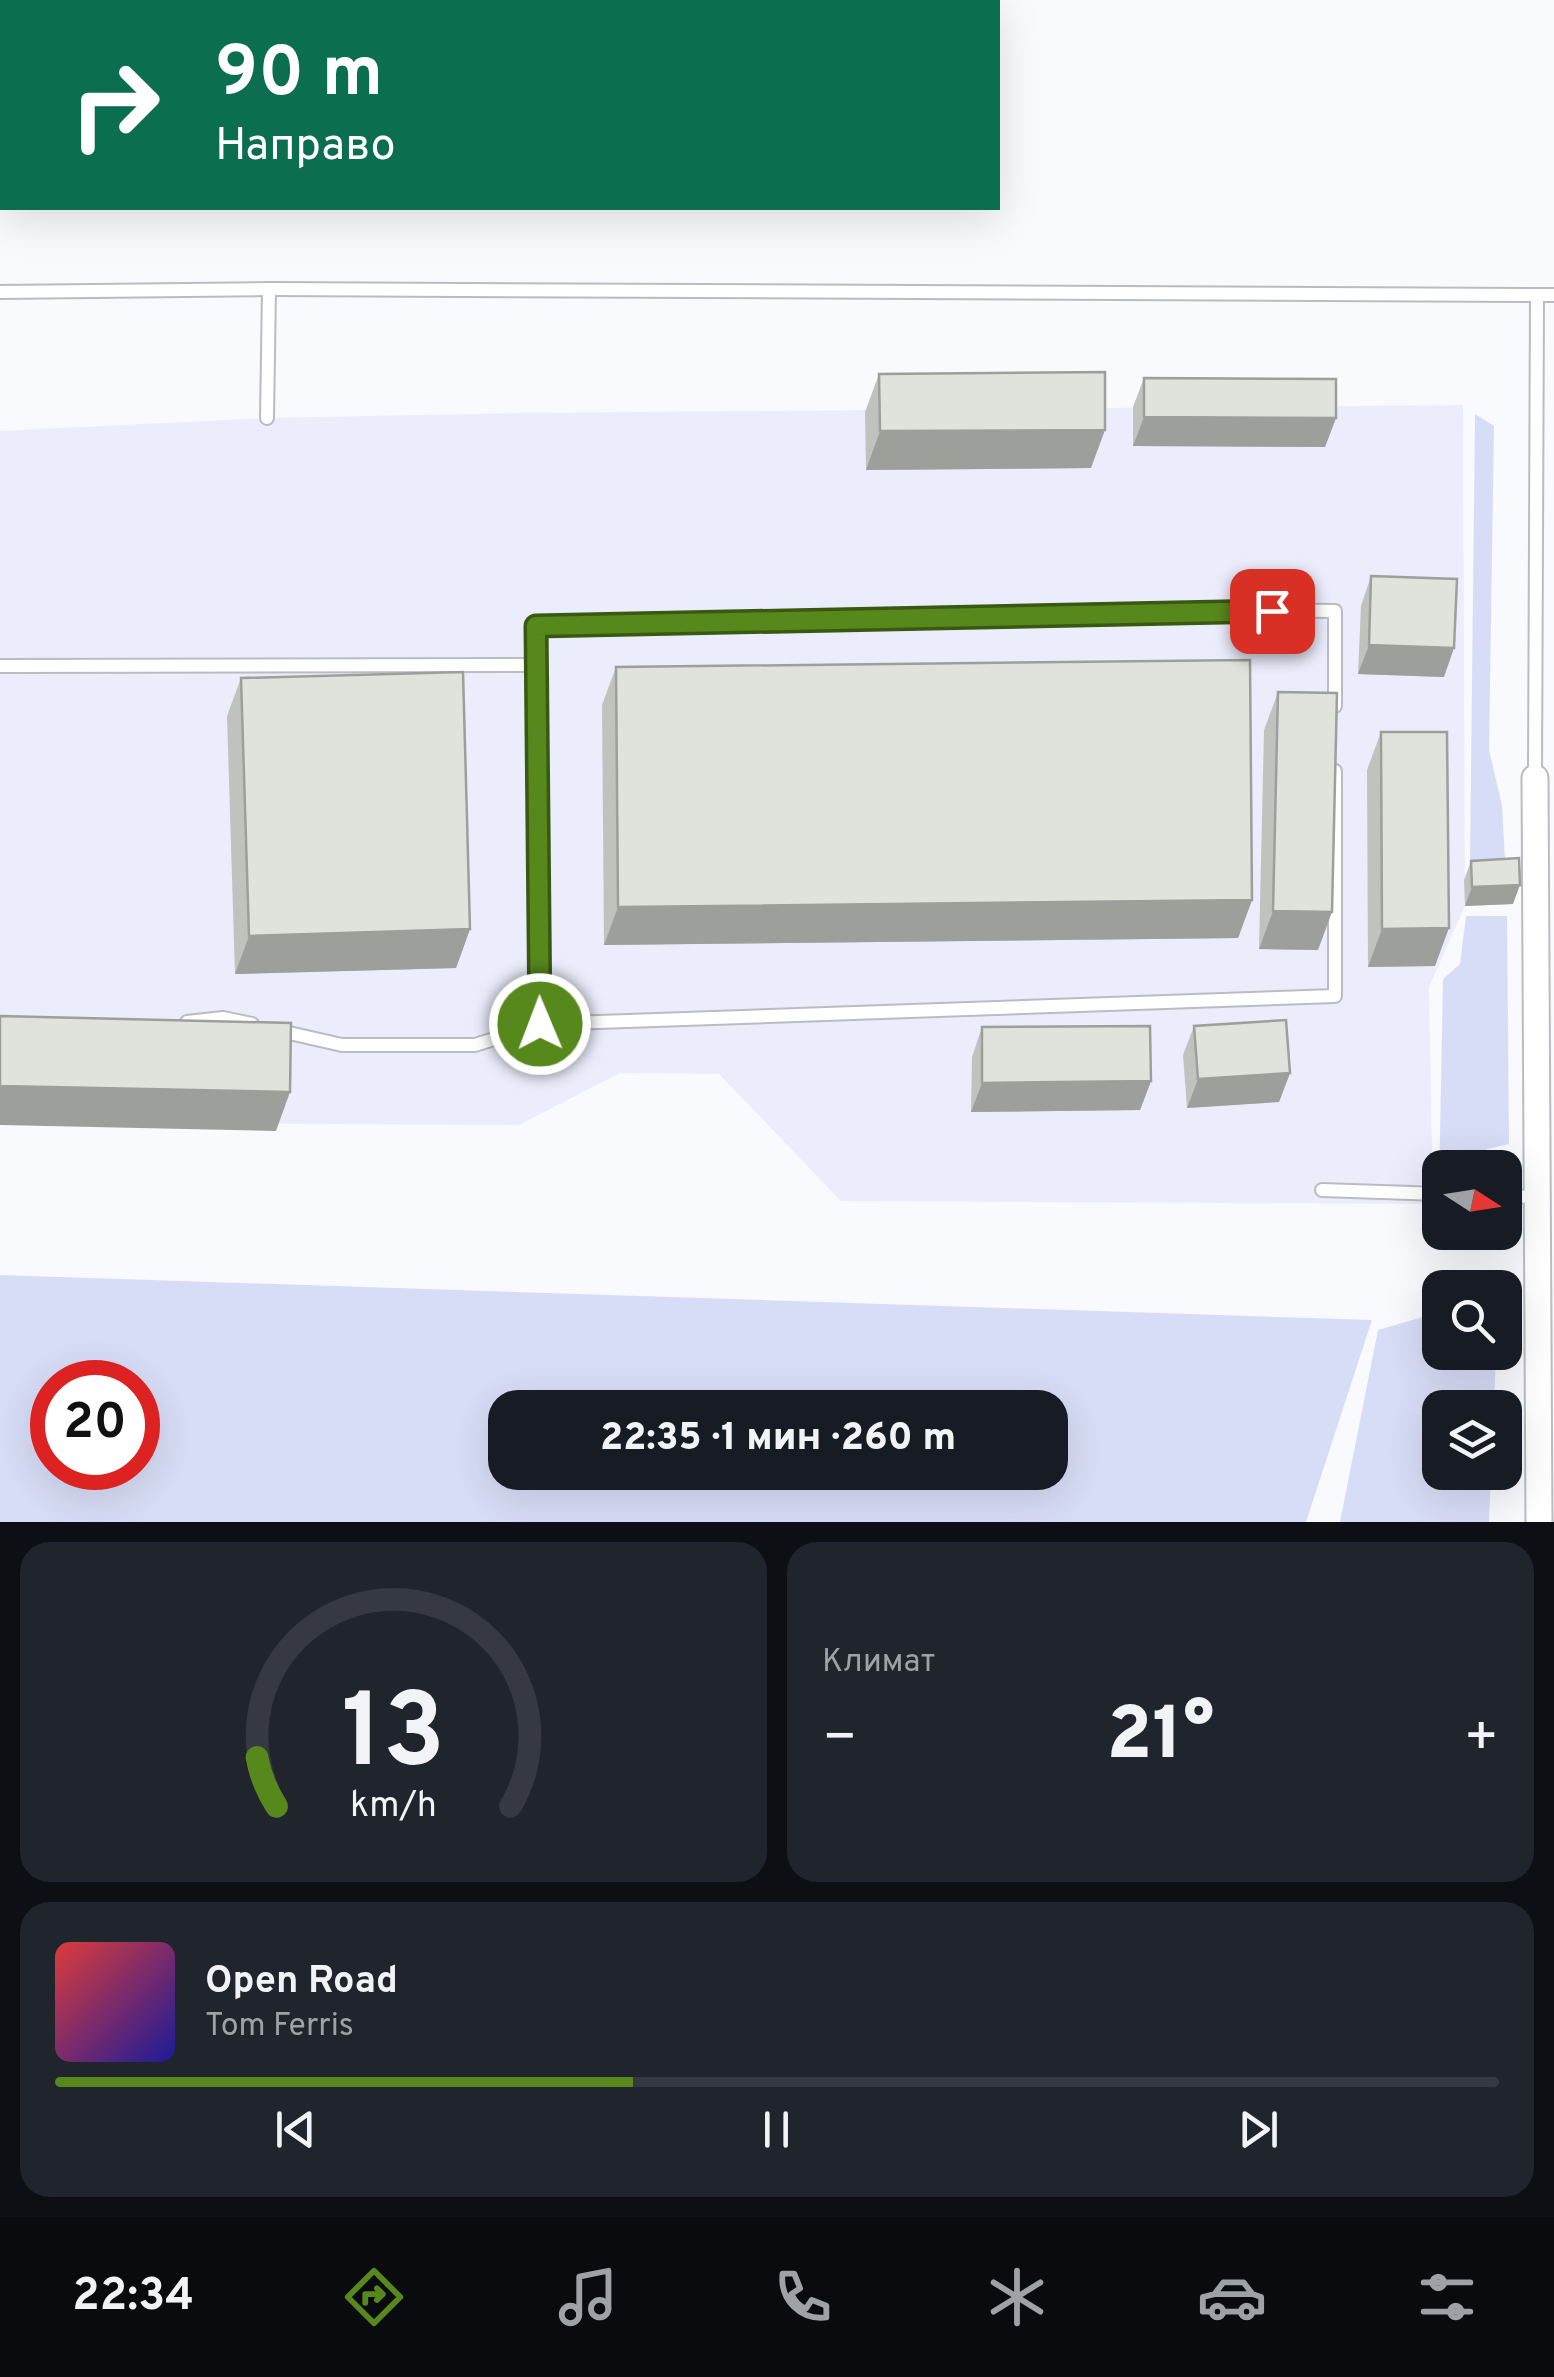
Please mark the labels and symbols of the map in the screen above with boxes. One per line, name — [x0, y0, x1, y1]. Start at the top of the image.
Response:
pin — [1230, 569, 1315, 654]
position arrow — [488, 972, 592, 1076]
north arrow — [1422, 1150, 1522, 1250]
speed limit sign: 20 — [30, 1360, 160, 1490]

